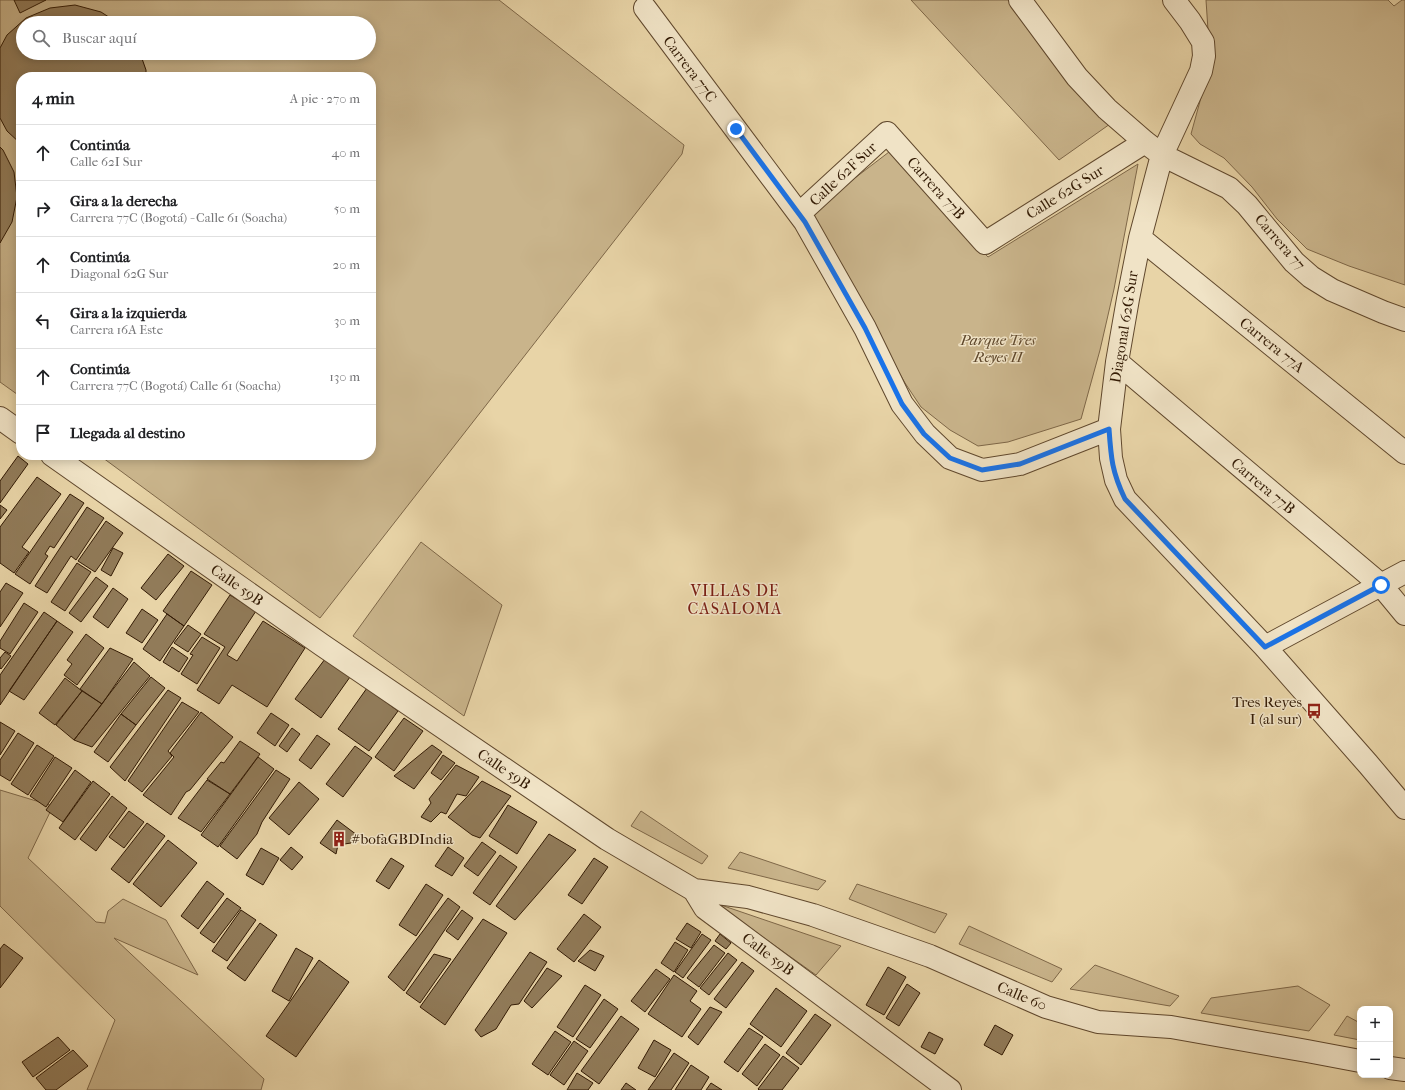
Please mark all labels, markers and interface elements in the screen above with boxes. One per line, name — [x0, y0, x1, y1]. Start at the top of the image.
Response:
search box — [16, 16, 376, 60]
icon: search — [30, 27, 52, 49]
text: Buscar aquí — [62, 29, 137, 47]
street label: Carrera 77C — [659, 32, 721, 106]
text: 4 min — [32, 88, 75, 108]
text: A pie · 270 m — [290, 91, 360, 106]
route end — [727, 120, 745, 138]
text: Continúa — [70, 136, 130, 154]
street label: Calle 62F Sur — [806, 138, 881, 210]
icon: ahead — [32, 142, 54, 164]
text: 40 m — [332, 145, 360, 160]
street label: Carrera 77B — [903, 153, 969, 223]
text: Calle 62I Sur — [70, 154, 142, 169]
street label: Calle 62G Sur — [1023, 161, 1108, 223]
text: Gira a la derecha — [70, 192, 177, 210]
icon: right — [32, 198, 54, 220]
text: 50 m — [334, 201, 360, 216]
text: Carrera 77C (Bogotá) - Calle 61 (Soacha) — [70, 210, 287, 225]
street label: Carrera 77 — [1251, 210, 1309, 274]
text: Continúa — [70, 248, 130, 266]
icon: ahead — [32, 254, 54, 276]
text: 20 m — [333, 257, 360, 272]
text: Diagonal 62G Sur — [70, 266, 168, 281]
street label: Diagonal 62G Sur — [1106, 269, 1142, 384]
text: Gira a la izquierda — [70, 304, 186, 322]
icon: left — [32, 310, 54, 332]
text: 30 m — [334, 313, 360, 328]
street label: Carrera 77A — [1236, 314, 1308, 377]
text: Carrera 16A Este — [70, 322, 163, 337]
park label: Parque Tres Reyes II — [959, 331, 1036, 366]
text: Continúa — [70, 360, 130, 378]
icon: ahead — [32, 366, 54, 388]
text: 130 m — [329, 369, 360, 384]
text: Carrera 77C (Bogotá) Calle 61 (Soacha) — [70, 378, 281, 393]
icon: arrive — [32, 422, 54, 444]
text: Llegada al destino — [70, 424, 185, 442]
street label: Carrera 77B — [1227, 454, 1299, 518]
street label: Calle 59B — [207, 560, 267, 610]
route start — [1372, 576, 1390, 594]
district label: VILLAS DE CASALOMA — [688, 581, 782, 618]
place label: Tres Reyes I (al sur) — [1232, 693, 1302, 728]
bus stop icon: Tres Reyes I (al sur) — [1305, 702, 1323, 720]
street label: Calle 59B — [474, 745, 534, 793]
building icon: #bofaGBDIndia — [330, 830, 348, 848]
place label: #bofaGBDIndia — [351, 830, 454, 848]
street label: Calle 59B — [739, 929, 797, 979]
street label: Calle 60 — [994, 978, 1050, 1014]
map controls — [1357, 1006, 1393, 1078]
button: + — [1357, 1006, 1393, 1042]
button: − — [1357, 1042, 1393, 1078]

